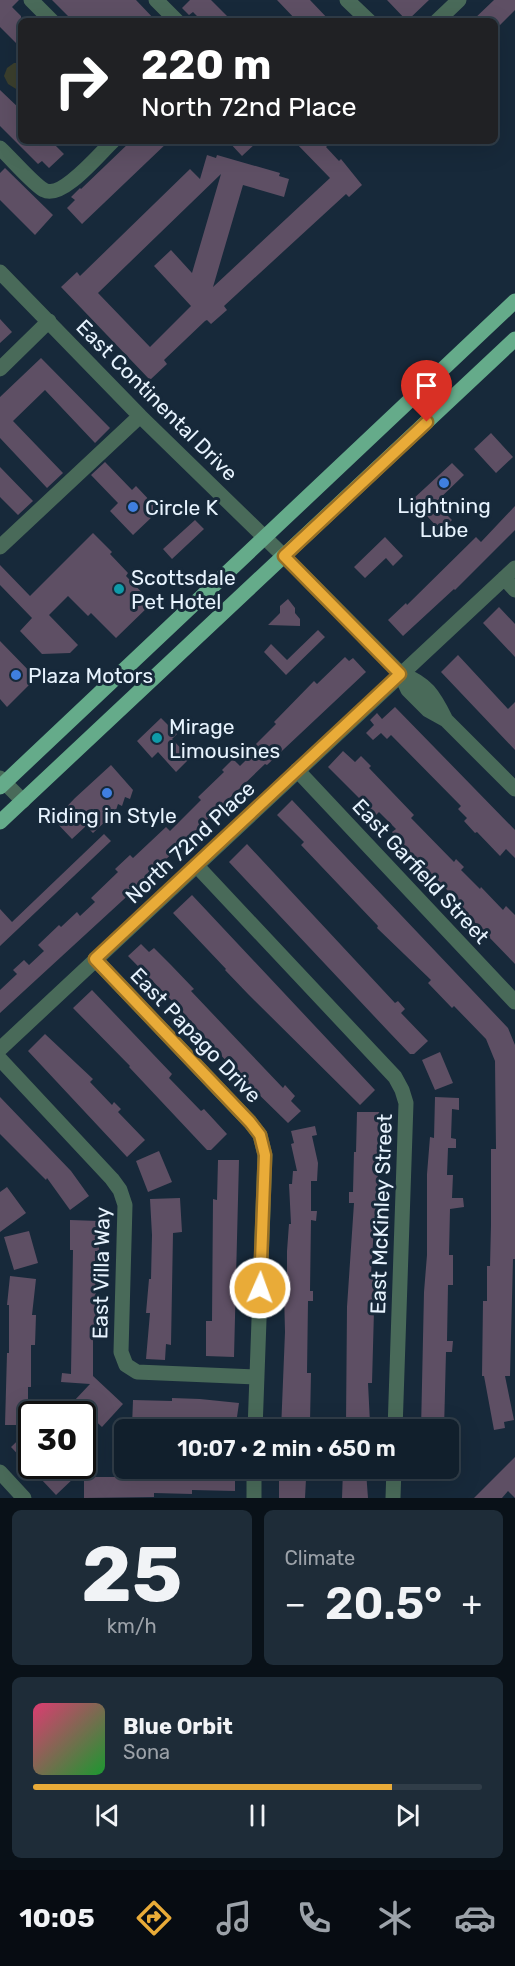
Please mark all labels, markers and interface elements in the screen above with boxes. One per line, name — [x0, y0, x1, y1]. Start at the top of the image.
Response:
text: 220 m — [141, 40, 272, 90]
icon: right — [42, 42, 120, 120]
text: North 72nd Place — [141, 91, 357, 123]
street label: East Continental Drive — [71, 314, 243, 486]
pin — [401, 360, 452, 422]
icon: arrive — [410, 369, 443, 402]
marker: Lightning Lube — [437, 476, 451, 490]
place label: Lightning Lube — [397, 493, 491, 542]
place label: Circle K — [145, 495, 218, 520]
marker: Circle K — [126, 500, 140, 514]
place label: Scottsdale Pet Hotel — [131, 565, 236, 614]
marker: Scottsdale Pet Hotel — [112, 582, 126, 596]
place label: Plaza Motors — [28, 663, 153, 688]
marker: Plaza Motors — [9, 668, 23, 682]
place label: Mirage Limousines — [169, 714, 280, 763]
marker: Mirage Limousines — [150, 731, 164, 745]
street label: North 72nd Place — [120, 776, 260, 908]
marker: Riding in Style — [100, 786, 114, 800]
street label: East Garfield Street — [347, 793, 495, 949]
place label: Riding in Style — [37, 803, 177, 828]
street label: East Papago Drive — [125, 962, 267, 1108]
street label: East McKinley Street — [365, 1113, 397, 1315]
street label: East Villa Way — [87, 1206, 115, 1339]
position arrow — [228, 1256, 292, 1320]
speed limit sign: 30 — [18, 1401, 96, 1479]
text: 10:07 · 2 min · 650 m — [177, 1435, 396, 1462]
text: 25 — [81, 1528, 182, 1621]
text: Climate — [285, 1546, 355, 1570]
text: 20.5° — [325, 1577, 442, 1630]
text: − — [285, 1584, 306, 1623]
text: + — [461, 1584, 482, 1623]
text: km/h — [107, 1614, 157, 1638]
text: Blue Orbit — [123, 1713, 233, 1740]
text: Sona — [123, 1740, 170, 1764]
icon: previous — [91, 1799, 124, 1832]
icon: pause — [241, 1799, 274, 1832]
icon: next — [391, 1799, 424, 1832]
icon: directions — [133, 1897, 175, 1939]
icon: music — [213, 1897, 255, 1939]
icon: phone — [293, 1897, 335, 1939]
icon: climate — [374, 1897, 416, 1939]
icon: car — [454, 1897, 496, 1939]
text: 10:05 — [19, 1902, 95, 1934]

